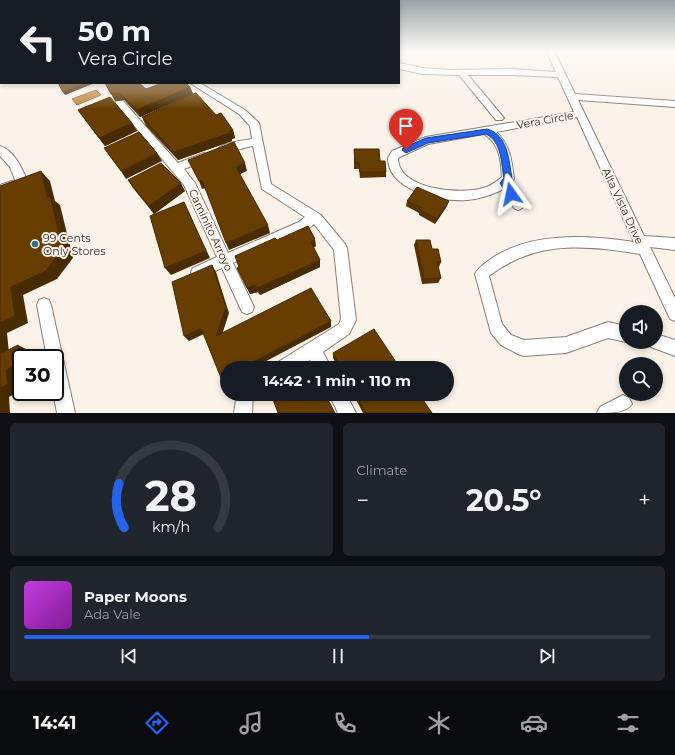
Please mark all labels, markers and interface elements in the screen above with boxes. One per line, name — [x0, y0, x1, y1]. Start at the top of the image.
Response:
text: 50 m — [78, 14, 151, 48]
icon: left — [12, 16, 64, 68]
text: Vera Circle — [78, 48, 173, 70]
street label: Vera Circle — [515, 108, 575, 132]
pin — [389, 109, 423, 150]
icon: arrive — [395, 115, 417, 137]
street label: Alta Vista Drive — [599, 166, 647, 247]
position arrow — [490, 173, 532, 215]
street label: Caminito Arroyo — [186, 187, 236, 273]
place label: 99 Cents Only Stores — [43, 231, 106, 258]
marker: 99 Cents Only Stores — [30, 239, 40, 249]
map controls — [619, 305, 663, 401]
button: sound — [619, 305, 663, 349]
speed limit sign: 30 — [12, 349, 64, 401]
button: search — [619, 357, 663, 401]
text: 14:42 · 1 min · 110 m — [263, 371, 411, 390]
text: Climate — [357, 462, 407, 478]
text: 28 — [145, 470, 197, 520]
text: 20.5° — [466, 482, 542, 519]
text: − — [357, 487, 369, 514]
text: + — [638, 487, 651, 514]
text: km/h — [152, 517, 190, 535]
text: Paper Moons — [84, 587, 187, 606]
text: Ada Vale — [84, 606, 141, 622]
icon: previous — [118, 645, 140, 667]
icon: pause — [327, 645, 349, 667]
icon: next — [536, 645, 558, 667]
icon: directions — [143, 709, 171, 737]
icon: music — [237, 709, 265, 737]
icon: phone — [331, 709, 359, 737]
icon: climate — [425, 709, 453, 737]
icon: car — [520, 709, 548, 737]
icon: filters — [614, 709, 642, 737]
text: 14:41 — [33, 712, 76, 734]

